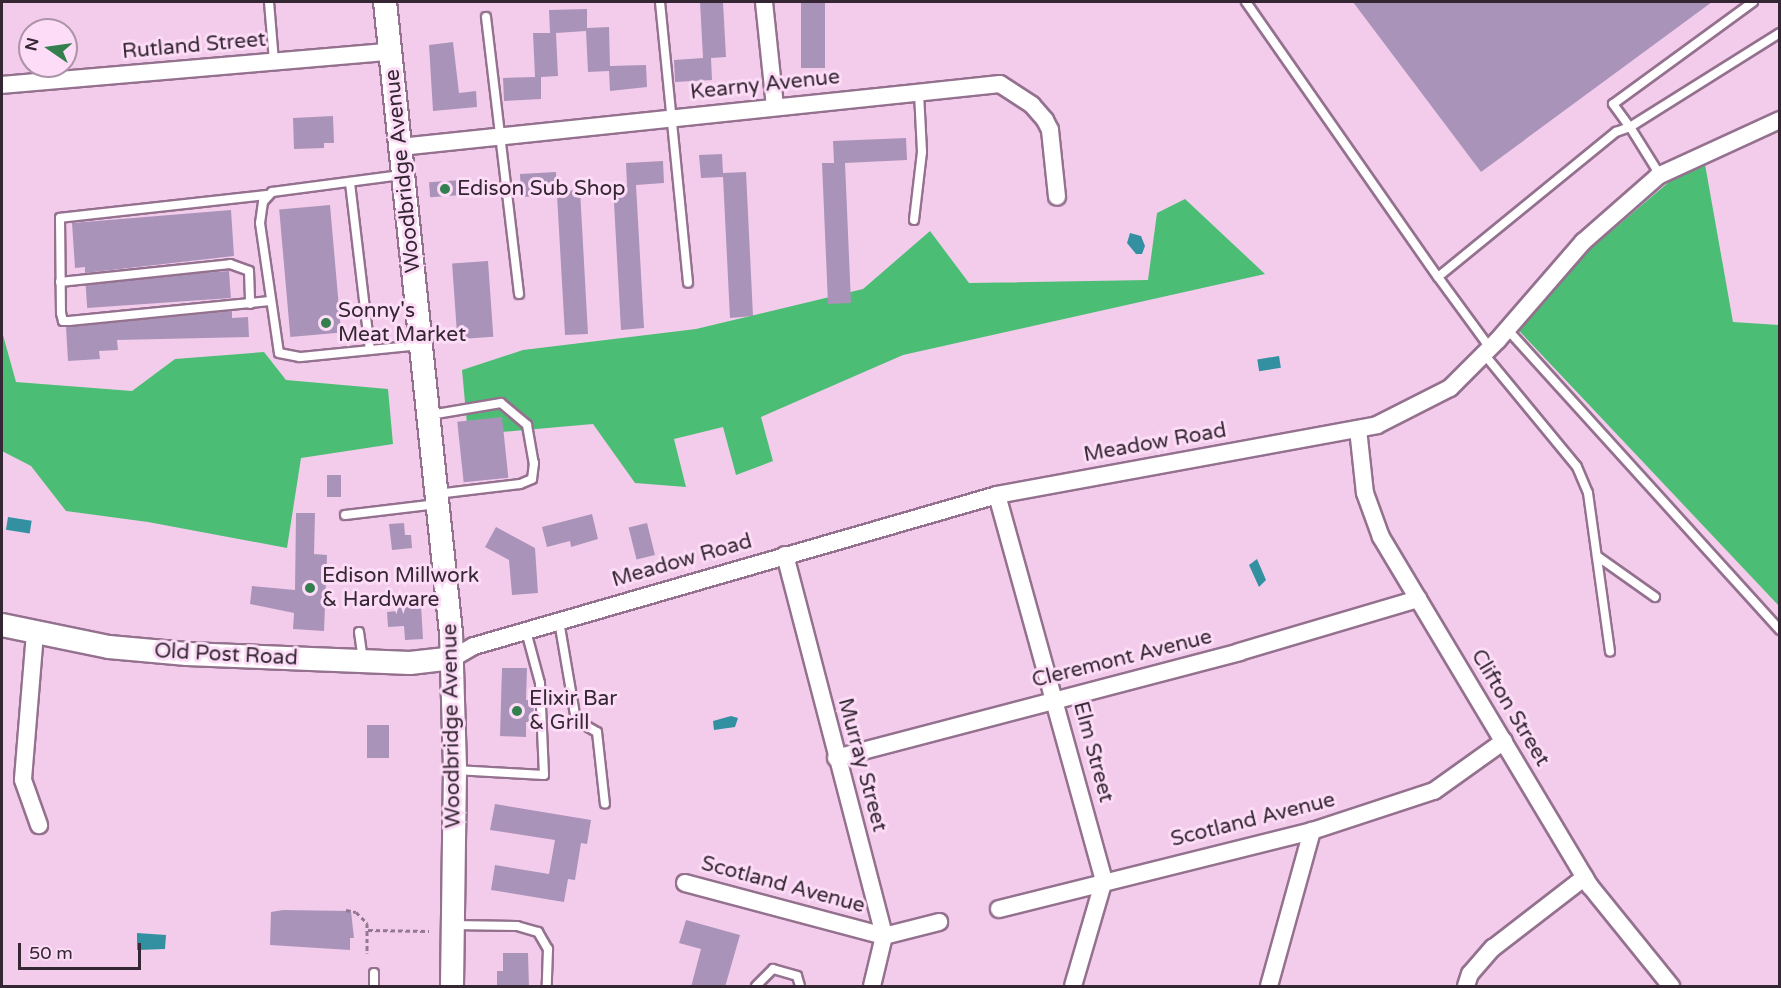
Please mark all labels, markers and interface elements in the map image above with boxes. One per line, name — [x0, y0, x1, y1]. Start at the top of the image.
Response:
north arrow — [18, 18, 78, 78]
street label: Rutland Street — [121, 27, 267, 65]
text: N — [21, 36, 44, 53]
street label: Kearny Avenue — [689, 65, 841, 105]
street label: Woodbridge Avenue — [380, 68, 426, 274]
place label: Edison Sub Shop — [457, 176, 626, 202]
marker: Edison Sub Shop — [438, 182, 452, 196]
place label: Sonny's Meat Market — [338, 298, 466, 348]
marker: Sonny's Meat Market — [319, 316, 333, 330]
street label: Meadow Road — [1082, 418, 1228, 468]
street label: Meadow Road — [609, 529, 755, 593]
place label: Edison Millwork & Hardware — [322, 563, 479, 613]
marker: Edison Millwork & Hardware — [303, 581, 317, 595]
street label: Woodbridge Avenue — [438, 623, 466, 829]
street label: Cleremont Avenue — [1029, 624, 1215, 694]
street label: Old Post Road — [154, 639, 298, 671]
street label: Clifton Street — [1465, 645, 1555, 771]
place label: Elixir Bar & Grill — [529, 686, 617, 736]
street label: Murray Street — [832, 695, 892, 835]
street label: Elm Street — [1067, 699, 1119, 805]
marker: Elixir Bar & Grill — [510, 704, 524, 718]
street label: Scotland Avenue — [1168, 787, 1338, 853]
street label: Scotland Avenue — [698, 851, 868, 919]
scale bar — [21, 931, 144, 969]
text: 50 m — [29, 942, 73, 964]

